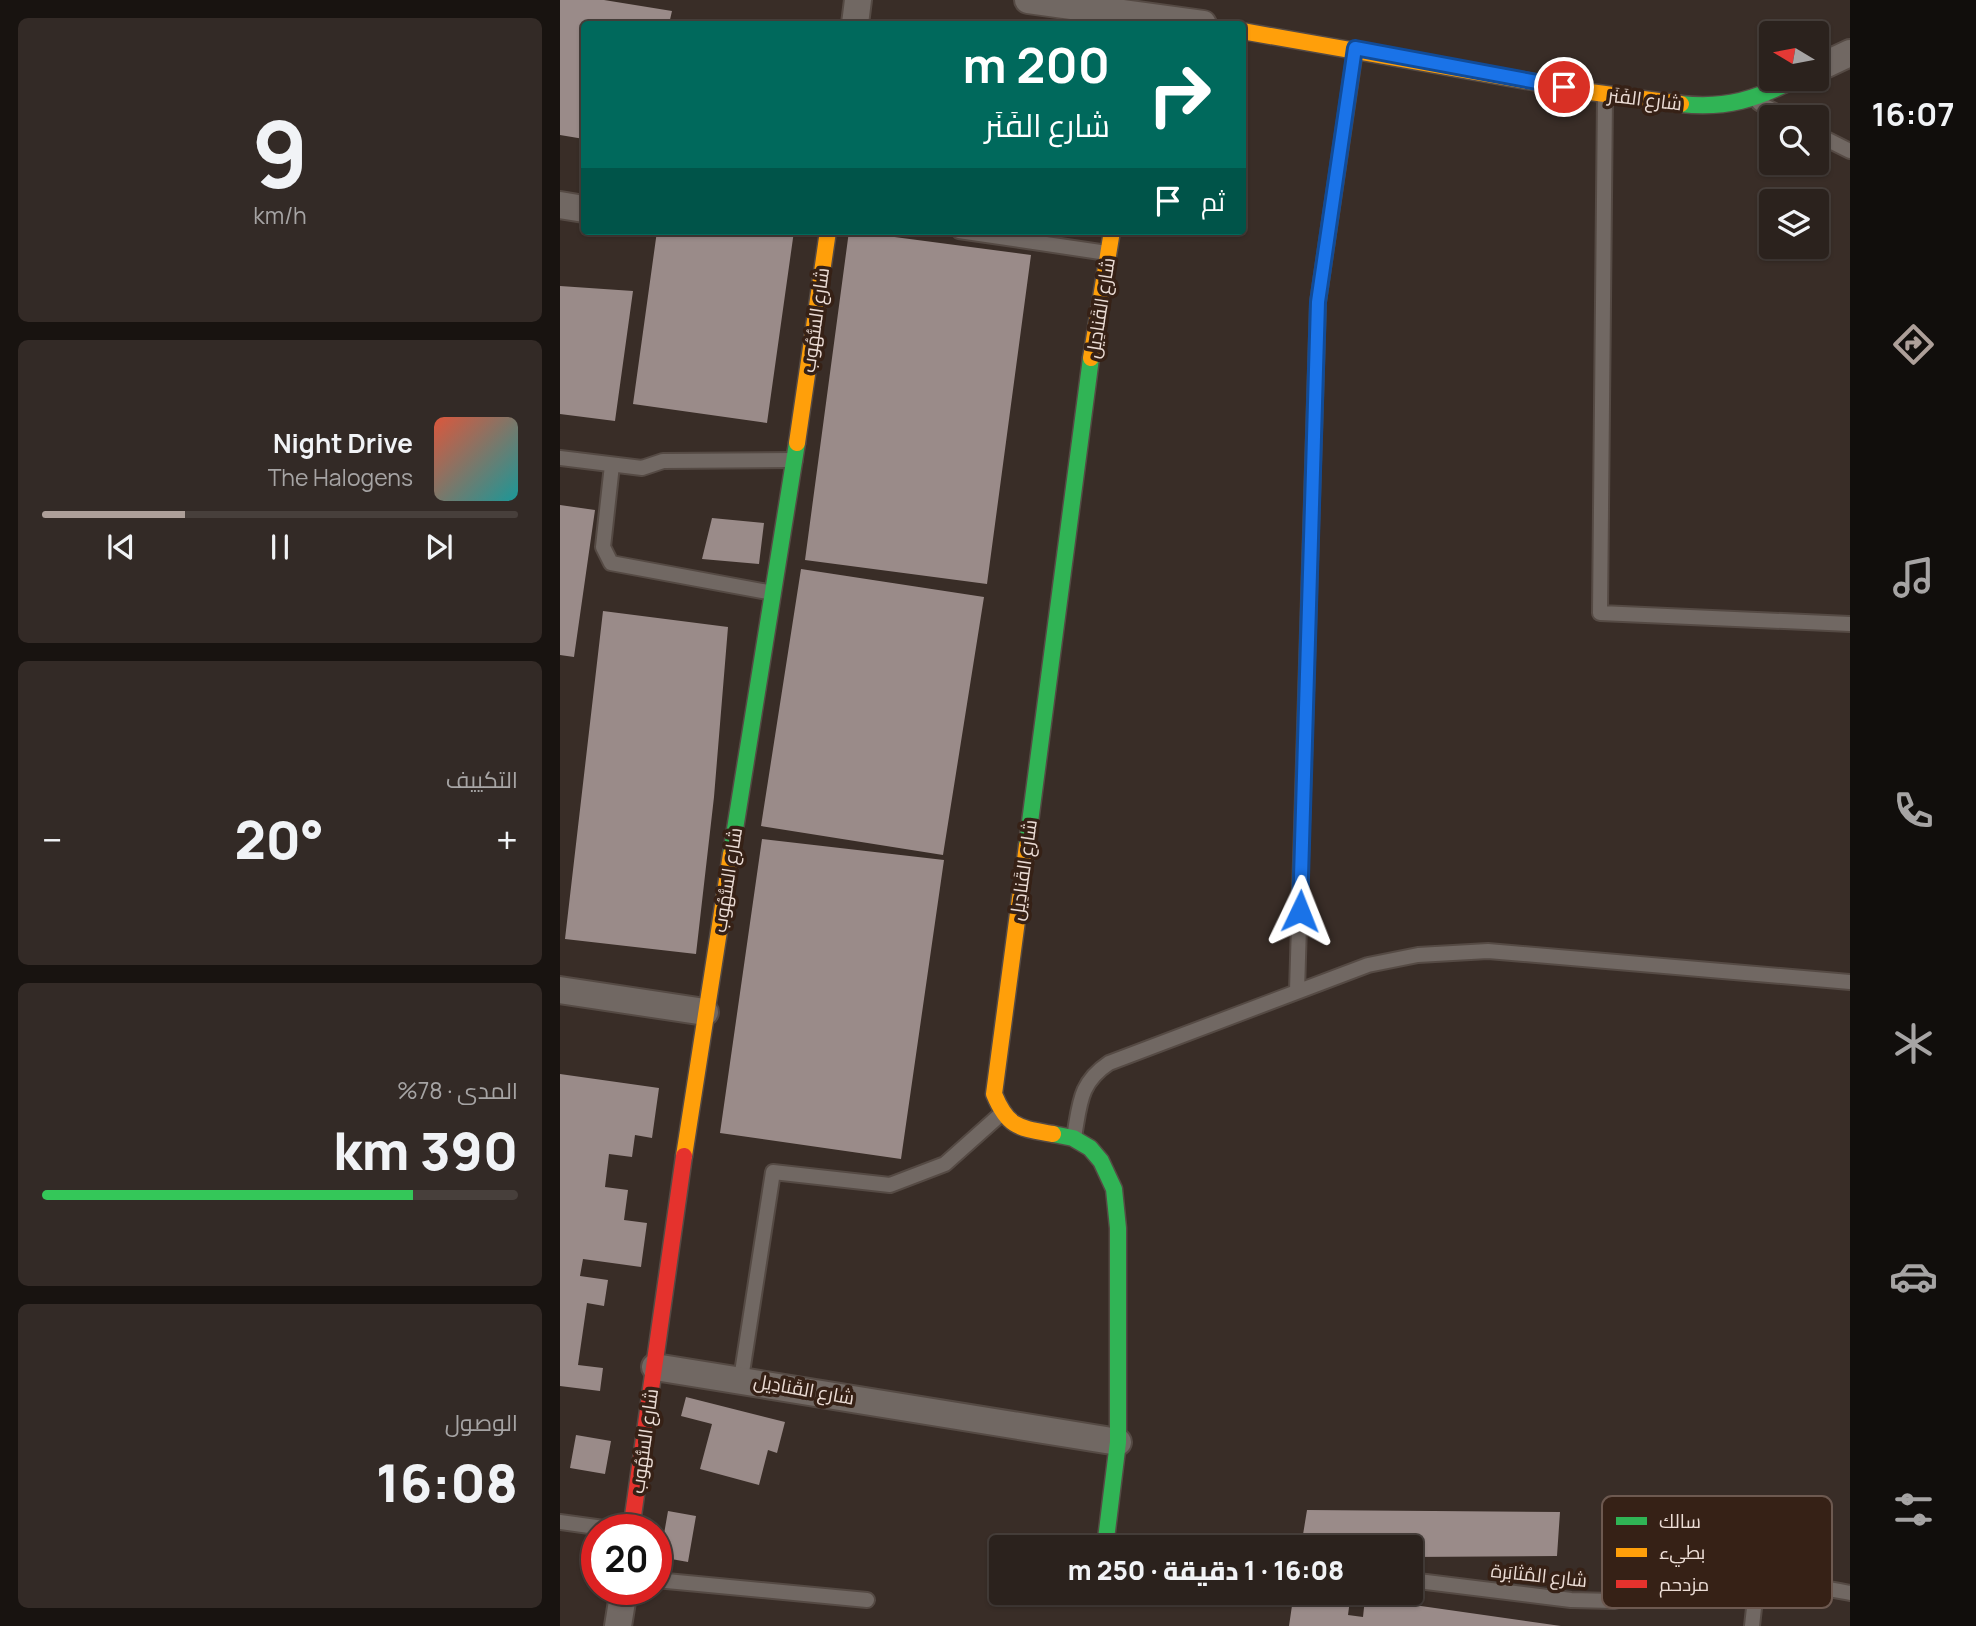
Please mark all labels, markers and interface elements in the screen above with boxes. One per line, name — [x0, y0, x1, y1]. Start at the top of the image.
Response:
north arrow — [1759, 21, 1829, 91]
map controls — [1759, 21, 1829, 259]
text: 200 m — [962, 31, 1110, 98]
icon: right — [1134, 49, 1225, 140]
pin — [1534, 57, 1594, 117]
icon: arrive — [1545, 68, 1583, 106]
street label: شارع الفَنَر — [1605, 81, 1683, 117]
text: 9 — [252, 91, 308, 215]
text: 16:07 — [1872, 92, 1955, 136]
text: شارع الفَنَر — [985, 103, 1110, 147]
button: search — [1759, 105, 1829, 175]
icon: arrive — [1149, 182, 1187, 220]
text: ثم — [1201, 183, 1225, 219]
button: layers — [1759, 189, 1829, 259]
text: km/h — [253, 199, 307, 231]
street label: شارع القَنادِيل — [1079, 256, 1122, 360]
street label: شارع السُّهُوب — [795, 266, 836, 374]
icon: directions — [1889, 320, 1938, 369]
text: Night Drive — [273, 425, 413, 461]
text: The Halogens — [268, 461, 413, 493]
icon: previous — [102, 528, 140, 566]
icon: pause — [261, 528, 299, 566]
icon: next — [420, 528, 458, 566]
icon: music — [1889, 553, 1938, 602]
text: التكييف — [446, 763, 518, 795]
icon: phone — [1889, 786, 1938, 835]
text: 20° — [234, 804, 324, 875]
text: − — [42, 813, 63, 865]
text: + — [496, 813, 518, 865]
street label: شارع القَنادِيل — [1003, 818, 1044, 922]
street label: شارع السُّهُوب — [706, 826, 749, 934]
position arrow — [1263, 874, 1337, 948]
icon: climate — [1889, 1019, 1938, 1068]
text: المدى · 78% — [397, 1074, 518, 1106]
text: 390 km — [333, 1115, 518, 1186]
icon: car — [1889, 1252, 1938, 1301]
street label: شارع القَنادِيل — [751, 1367, 856, 1412]
street label: شارع السُّهُوب — [624, 1387, 665, 1495]
text: الوصول — [445, 1406, 518, 1438]
text: 16:08 — [376, 1447, 518, 1518]
icon: filters — [1889, 1485, 1938, 1534]
legend — [1602, 1496, 1832, 1608]
text: سالك — [1659, 1508, 1701, 1534]
speed limit sign: 20 — [581, 1514, 672, 1605]
text: بطيء — [1659, 1539, 1705, 1567]
text: 16:08 · 1 دقيقة · 250 m — [1068, 1552, 1344, 1588]
street label: شارع المُثابَرة — [1489, 1557, 1589, 1594]
text: مزدحم — [1659, 1571, 1709, 1598]

